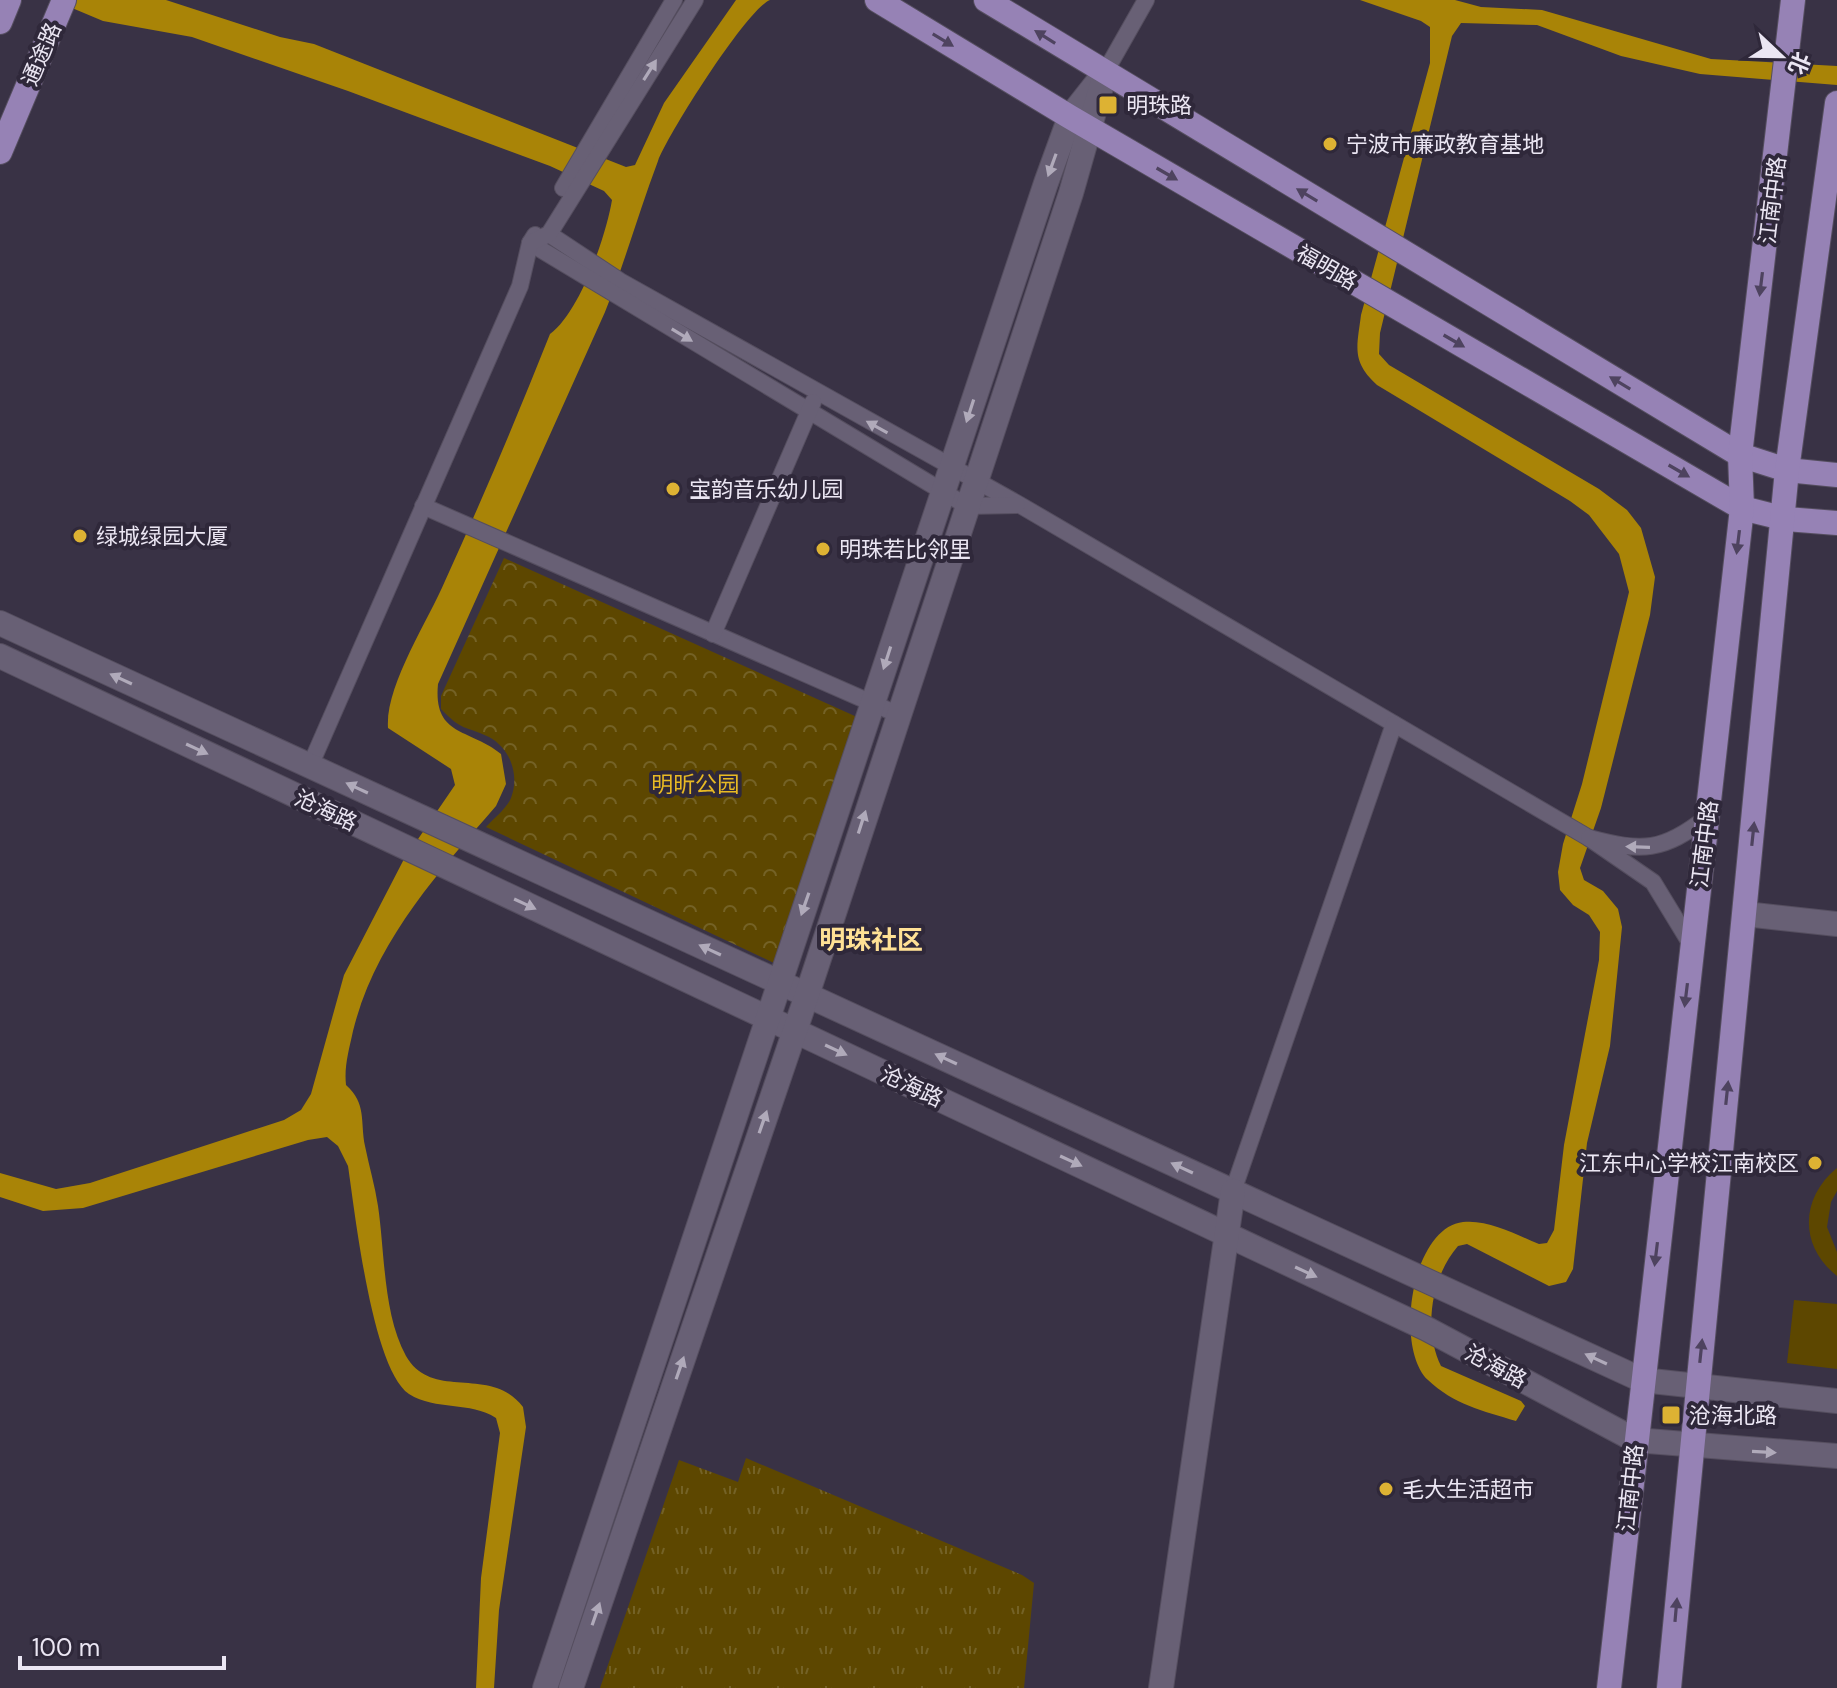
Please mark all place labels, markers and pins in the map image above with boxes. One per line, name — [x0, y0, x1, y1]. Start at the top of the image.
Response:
place label: 明珠路 — [1126, 91, 1192, 120]
marker: 明珠路 — [1097, 94, 1119, 116]
place label: 宁波市廉政教育基地 — [1346, 130, 1544, 159]
marker: 宁波市廉政教育基地 — [1321, 135, 1339, 153]
place label: 宝韵音乐幼儿园 — [689, 475, 843, 504]
marker: 宝韵音乐幼儿园 — [664, 480, 682, 498]
place label: 绿城绿园大厦 — [96, 522, 228, 551]
marker: 绿城绿园大厦 — [71, 527, 89, 545]
place label: 明珠若比邻里 — [839, 535, 971, 564]
marker: 明珠若比邻里 — [814, 540, 832, 558]
place label: 江东中心学校江南校区 — [1579, 1149, 1799, 1178]
marker: 江东中心学校江南校区 — [1806, 1154, 1824, 1172]
place label: 沧海北路 — [1689, 1401, 1777, 1430]
marker: 沧海北路 — [1660, 1404, 1682, 1426]
place label: 毛大生活超市 — [1402, 1475, 1534, 1504]
marker: 毛大生活超市 — [1377, 1480, 1395, 1498]

